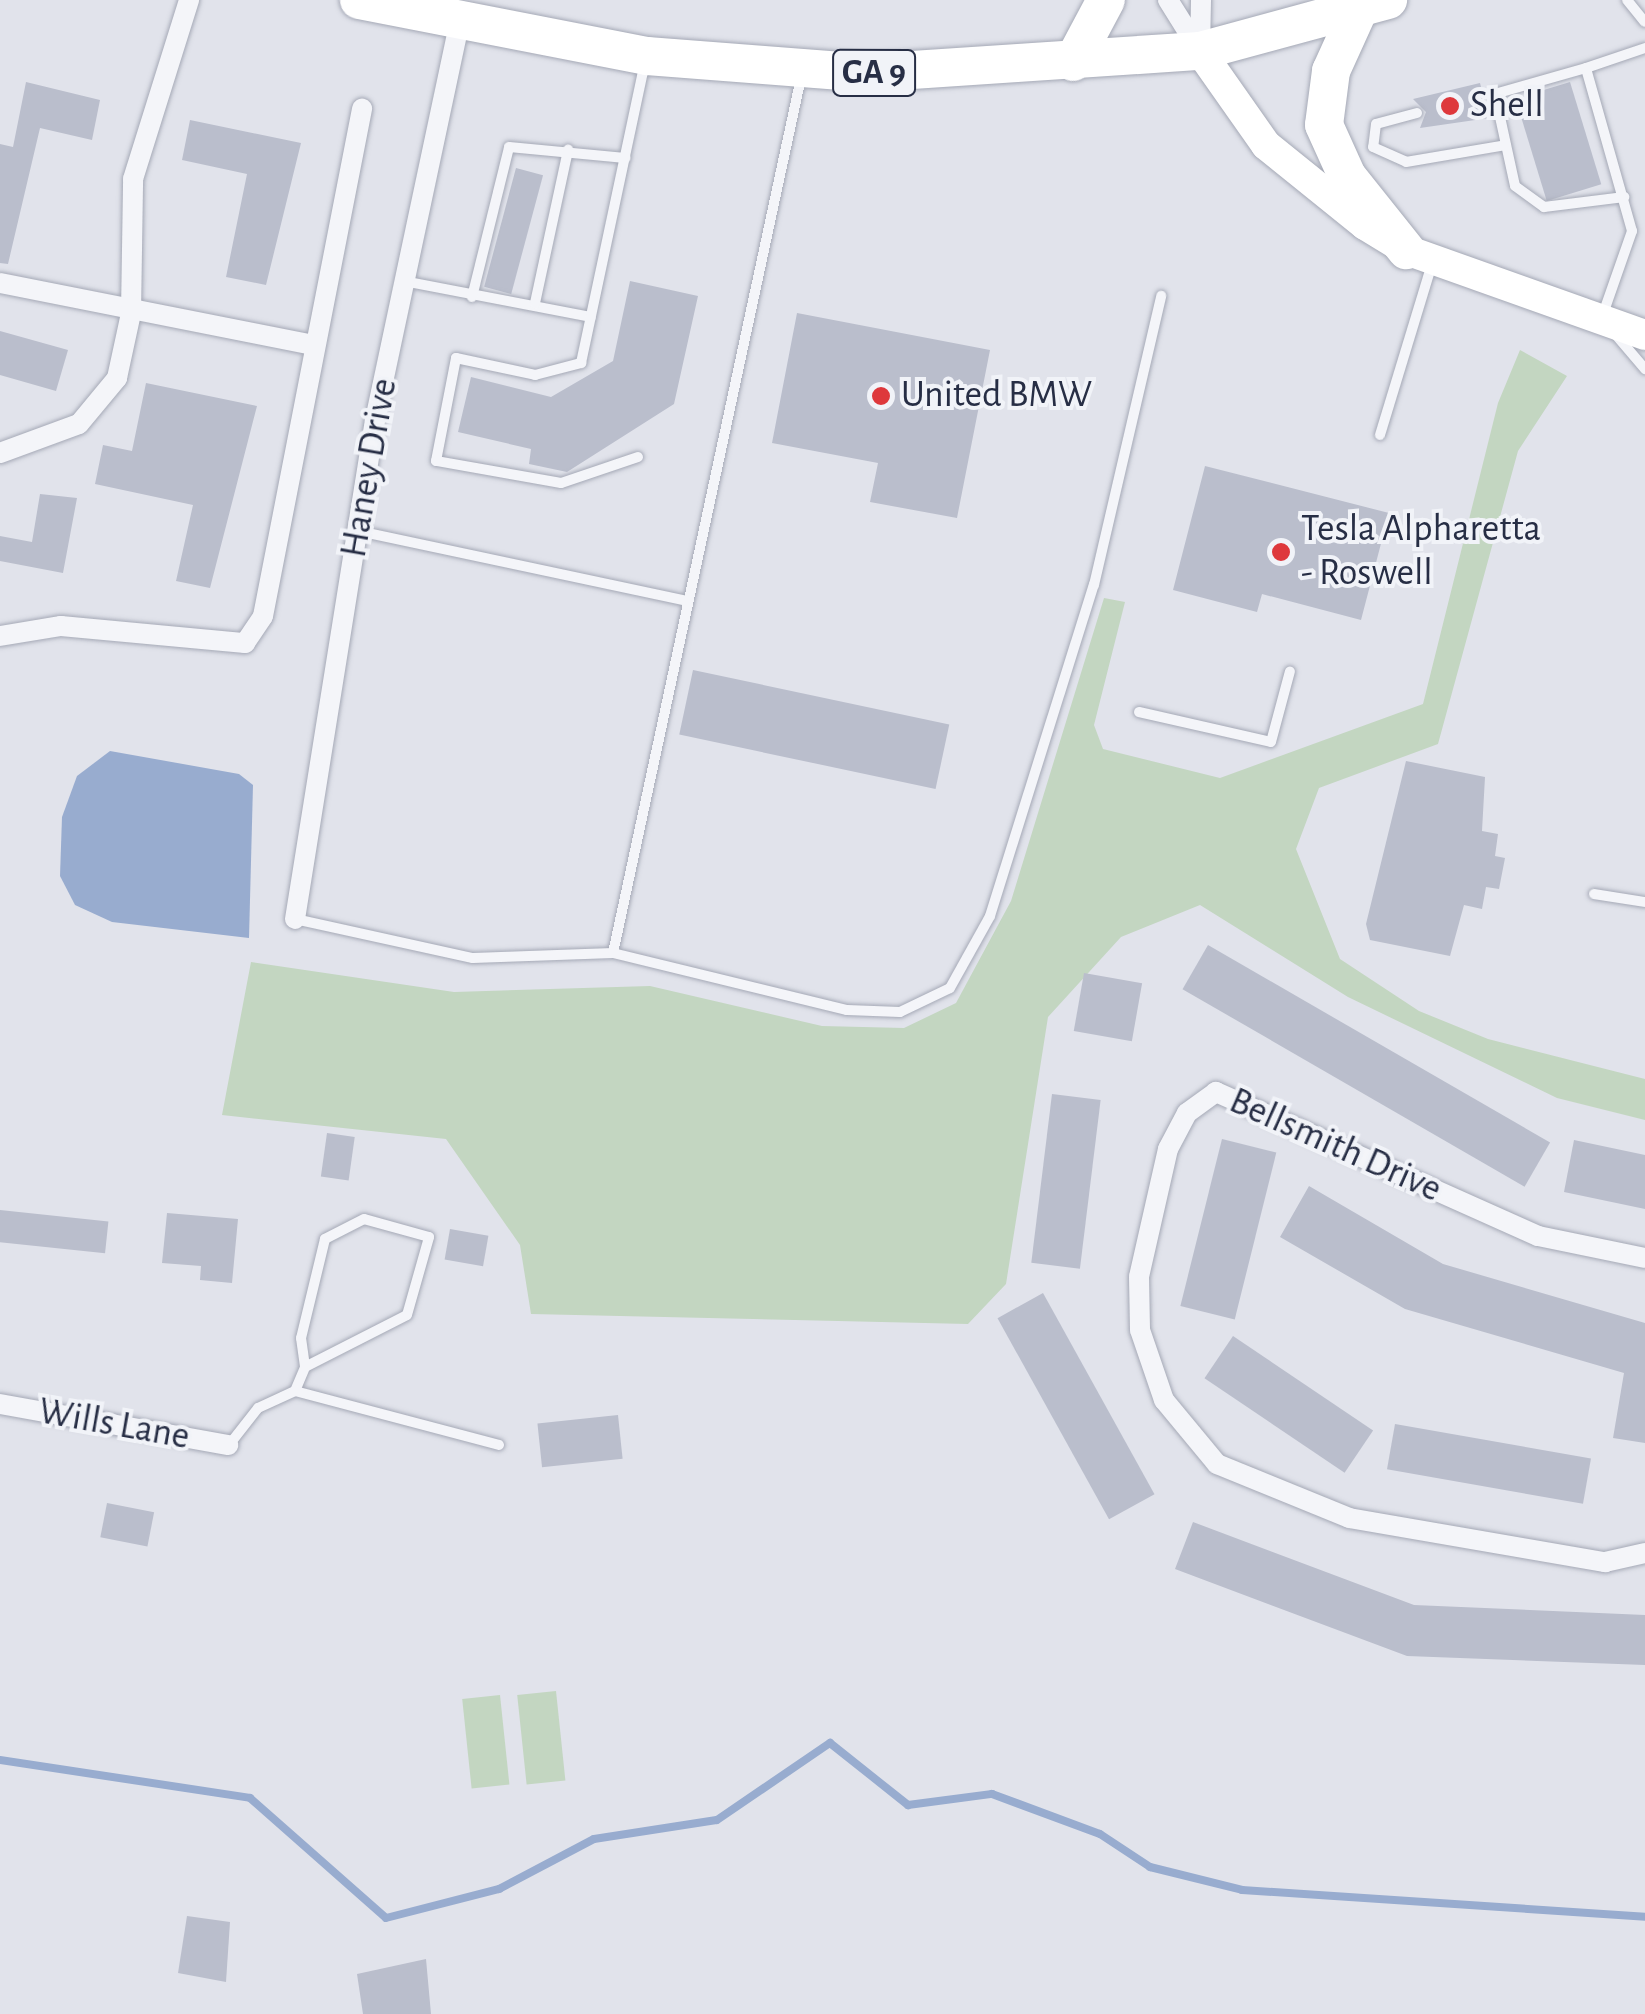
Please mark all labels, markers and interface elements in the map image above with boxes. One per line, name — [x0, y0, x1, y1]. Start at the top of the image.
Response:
road number: GA 9 — [832, 43, 916, 103]
place label: Shell — [1470, 83, 1544, 129]
marker: Shell — [1439, 95, 1461, 117]
place label: United BMW — [901, 373, 1092, 419]
street label: Haney Drive — [332, 375, 408, 561]
marker: United BMW — [870, 385, 892, 407]
place label: Tesla Alpharetta - Roswell — [1301, 507, 1541, 596]
marker: Tesla Alpharetta - Roswell — [1270, 541, 1292, 563]
street label: Bellsmith Drive — [1222, 1079, 1448, 1213]
street label: Wills Lane — [35, 1389, 193, 1461]

